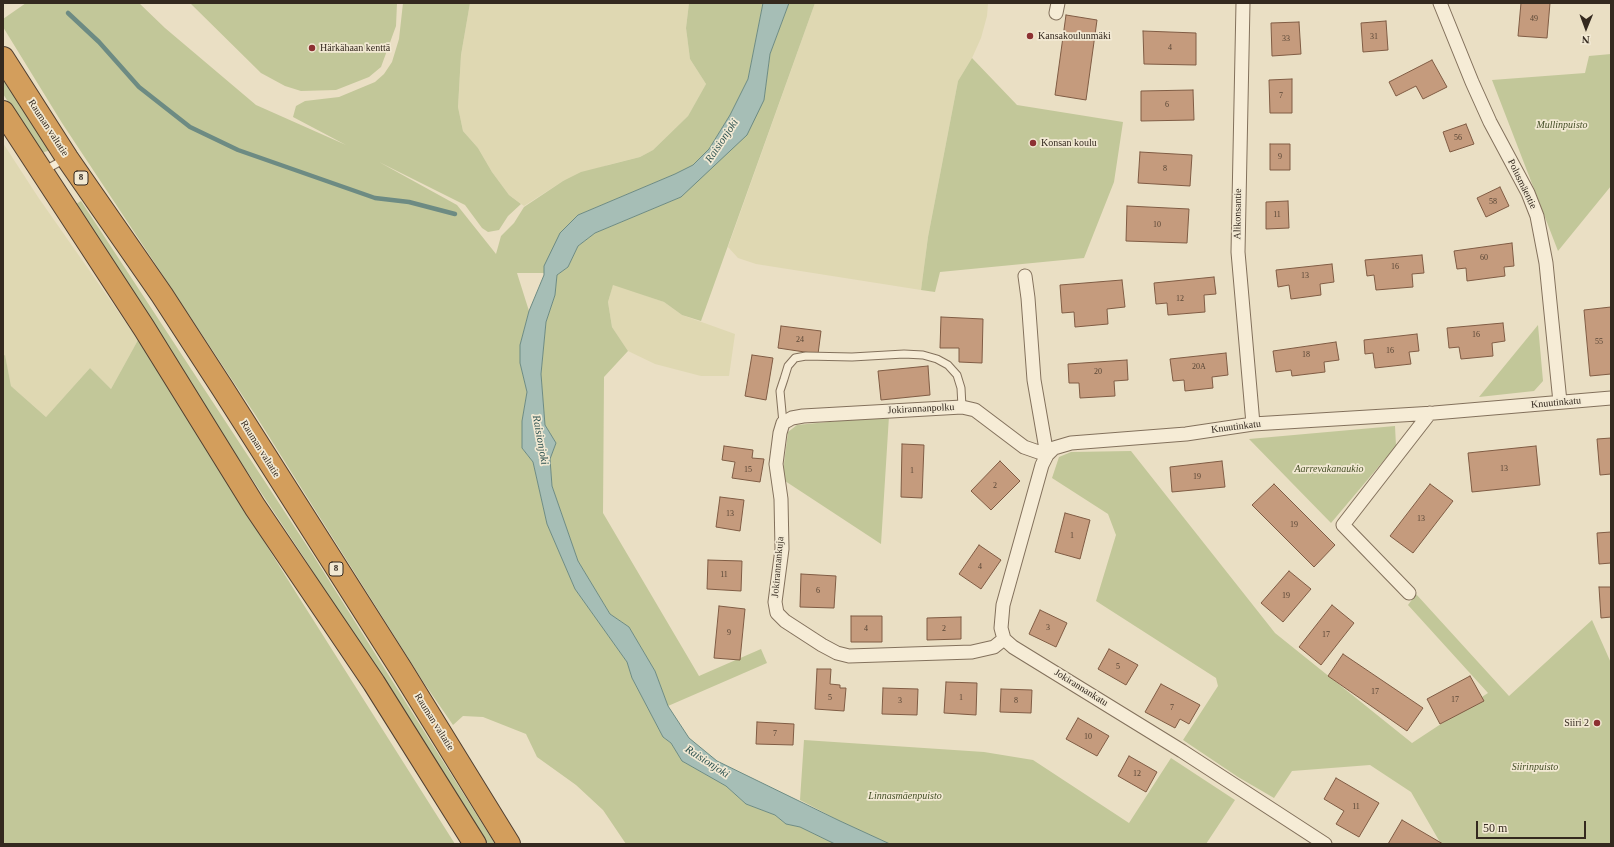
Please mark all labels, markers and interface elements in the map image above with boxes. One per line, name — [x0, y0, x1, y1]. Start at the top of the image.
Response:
north arrow — [1566, 8, 1606, 48]
house number: 49 — [1530, 14, 1538, 24]
place label: Kansakoulunmäki — [1038, 30, 1111, 42]
marker: Kansakoulunmäki — [1025, 31, 1035, 41]
house number: 31 — [1370, 32, 1378, 42]
house number: 33 — [1282, 34, 1290, 44]
text: N — [1582, 34, 1590, 46]
place label: Härkähaan kenttä — [320, 42, 390, 54]
marker: Härkähaan kenttä — [307, 43, 317, 53]
house number: 4 — [1168, 43, 1172, 53]
house number: 7 — [1279, 91, 1283, 101]
street label: Rauman valtatie — [25, 97, 71, 159]
house number: 6 — [1165, 100, 1169, 110]
water label: Raisionjoki — [703, 117, 741, 165]
park label: Mullinpuisto — [1536, 119, 1588, 131]
house number: 56 — [1454, 133, 1462, 143]
place label: Konsan koulu — [1041, 137, 1097, 149]
marker: Konsan koulu — [1028, 138, 1038, 148]
house number: 9 — [1278, 152, 1282, 162]
street label: Polusmäentie — [1505, 157, 1539, 211]
house number: 8 — [1163, 164, 1167, 174]
road number: 8 — [74, 171, 88, 185]
street label: Alikonsantie — [1232, 188, 1244, 240]
house number: 58 — [1489, 197, 1497, 207]
house number: 11 — [1273, 210, 1281, 220]
house number: 10 — [1153, 220, 1161, 230]
house number: 60 — [1480, 253, 1488, 263]
house number: 16 — [1391, 262, 1399, 272]
house number: 13 — [1301, 271, 1309, 281]
house number: 12 — [1176, 294, 1184, 304]
house number: 16 — [1472, 330, 1480, 340]
house number: 24 — [796, 335, 804, 345]
house number: 55 — [1595, 337, 1603, 347]
house number: 16 — [1386, 346, 1394, 356]
house number: 18 — [1302, 350, 1310, 360]
house number: 20A — [1192, 362, 1206, 372]
house number: 20 — [1094, 367, 1102, 377]
street label: Knuutinkatu — [1531, 395, 1581, 411]
street label: Jokirannanpolku — [887, 401, 955, 417]
water label: Raisionjoki — [529, 414, 551, 466]
street label: Rauman valtatie — [238, 418, 282, 480]
street label: Knuutinkatu — [1210, 418, 1262, 436]
park label: Aarrevakanaukio — [1294, 463, 1364, 475]
house number: 13 — [1500, 464, 1508, 474]
house number: 15 — [744, 465, 752, 475]
house number: 1 — [910, 466, 914, 476]
house number: 19 — [1193, 472, 1201, 482]
house number: 2 — [993, 481, 997, 491]
house number: 13 — [726, 509, 734, 519]
house number: 13 — [1417, 514, 1425, 524]
house number: 19 — [1290, 520, 1298, 530]
house number: 1 — [1070, 531, 1074, 541]
street label: Jokirannankuja — [769, 536, 787, 598]
road number: 8 — [329, 562, 343, 576]
house number: 4 — [978, 562, 982, 572]
house number: 11 — [720, 570, 728, 580]
house number: 6 — [816, 586, 820, 596]
house number: 19 — [1282, 591, 1290, 601]
house number: 3 — [1046, 623, 1050, 633]
house number: 4 — [864, 624, 868, 634]
house number: 2 — [942, 624, 946, 634]
house number: 9 — [727, 628, 731, 638]
house number: 17 — [1322, 630, 1330, 640]
house number: 5 — [1116, 662, 1120, 672]
street label: Jokirannankatu — [1052, 667, 1110, 709]
house number: 17 — [1371, 687, 1379, 697]
street label: Rauman valtatie — [412, 691, 456, 753]
house number: 5 — [828, 693, 832, 703]
house number: 1 — [959, 693, 963, 703]
house number: 17 — [1451, 695, 1459, 705]
house number: 3 — [898, 696, 902, 706]
house number: 8 — [1014, 696, 1018, 706]
house number: 7 — [1170, 703, 1174, 713]
place label: Siiri 2 — [1564, 717, 1589, 729]
marker: Siiri 2 — [1592, 718, 1602, 728]
house number: 7 — [773, 729, 777, 739]
house number: 10 — [1084, 732, 1092, 742]
water label: Raisionjoki — [682, 743, 732, 781]
park label: Siirinpuisto — [1512, 761, 1558, 773]
house number: 12 — [1133, 769, 1141, 779]
park label: Linnasmäenpuisto — [868, 790, 942, 802]
house number: 11 — [1352, 802, 1360, 812]
scale bar — [1478, 813, 1588, 839]
text: 50 m — [1483, 821, 1507, 835]

